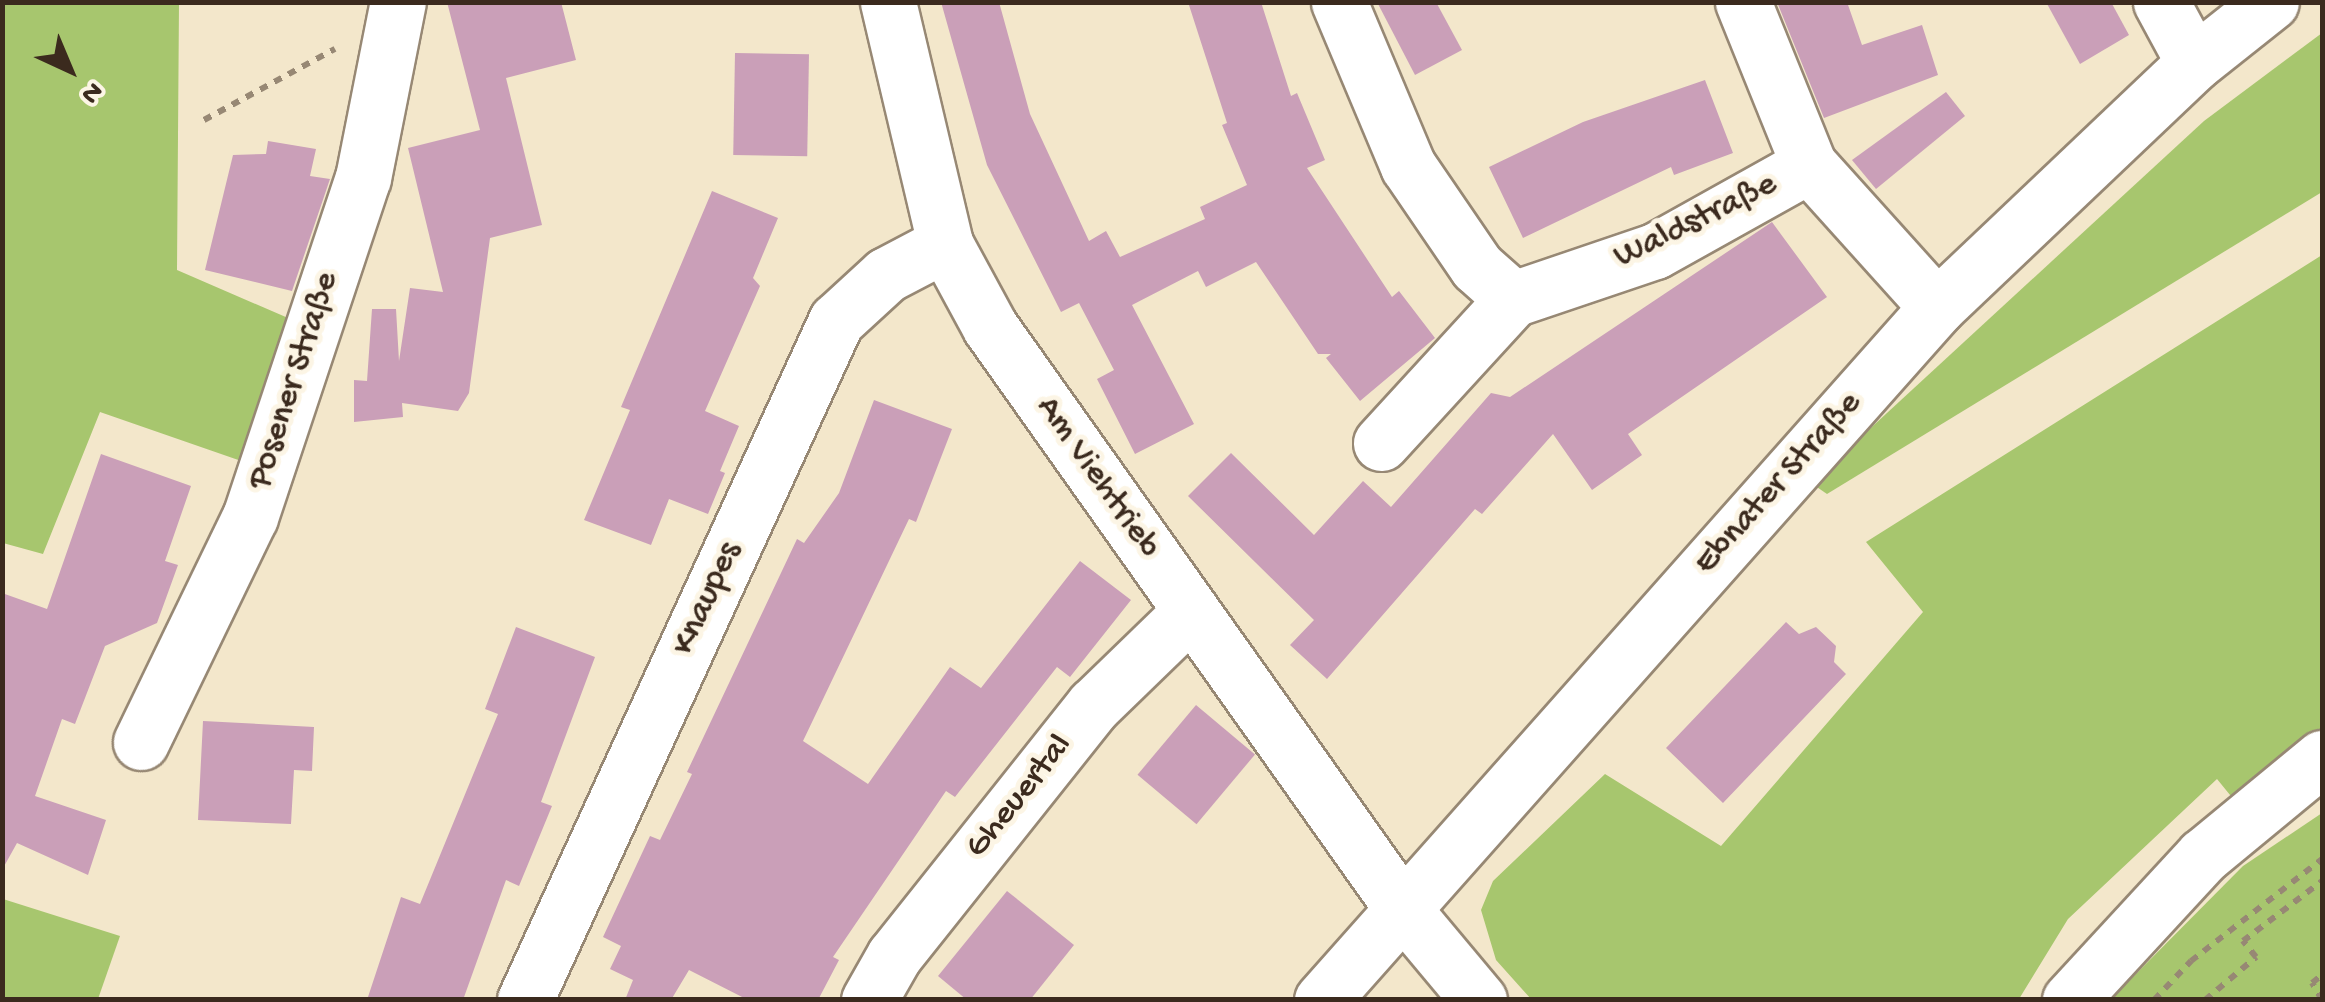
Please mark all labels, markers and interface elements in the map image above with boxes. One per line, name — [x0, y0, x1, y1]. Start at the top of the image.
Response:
north arrow — [20, 20, 120, 120]
text: N — [73, 74, 109, 110]
street label: Waldstraße — [1608, 165, 1784, 279]
street label: Posener Straße — [240, 267, 350, 495]
street label: Ebnater Straße — [1686, 384, 1872, 584]
street label: Am Viehtrieb — [1026, 389, 1168, 567]
street label: Knaupes — [664, 536, 752, 662]
street label: Gheuertal — [957, 727, 1083, 867]

